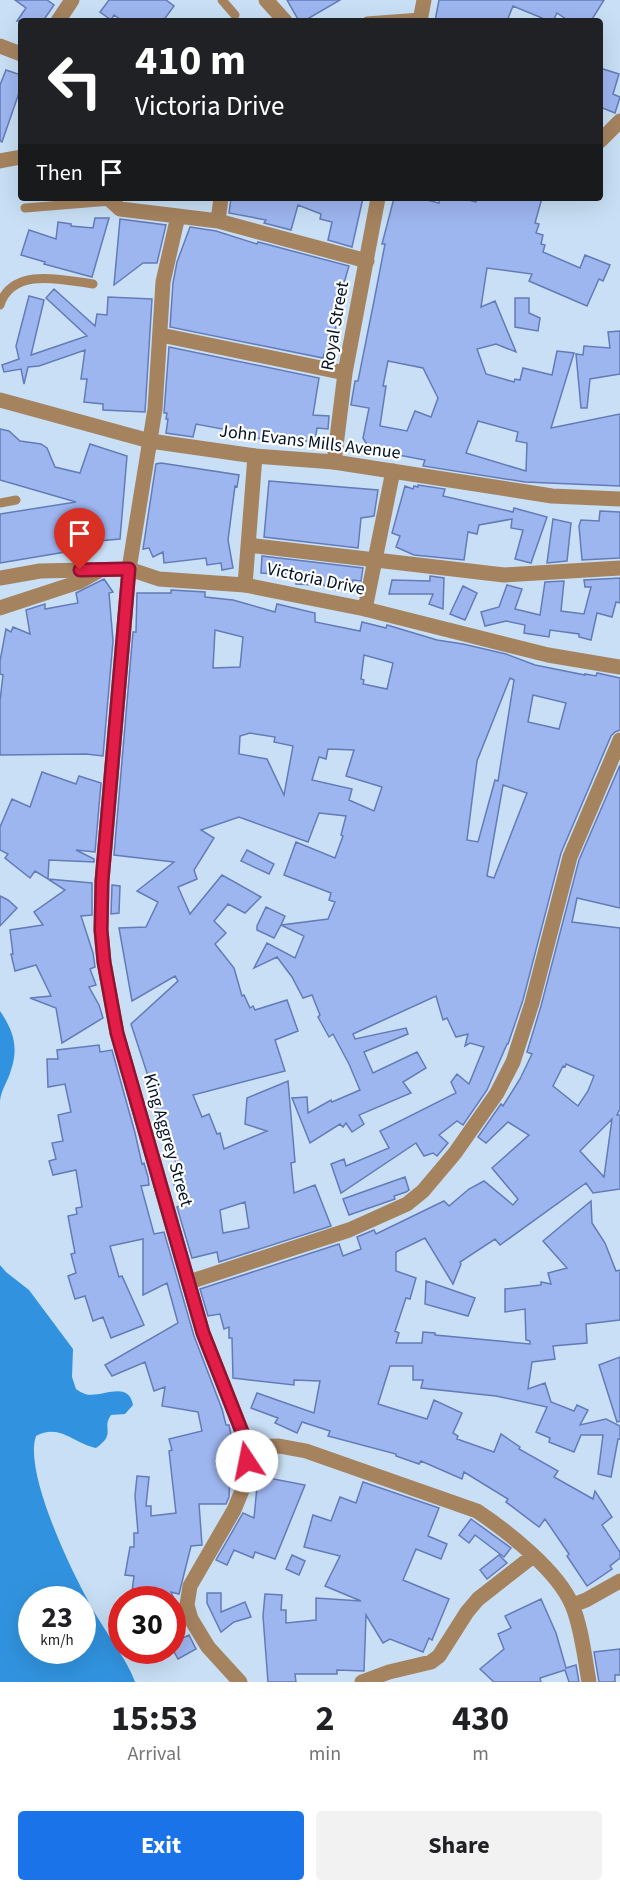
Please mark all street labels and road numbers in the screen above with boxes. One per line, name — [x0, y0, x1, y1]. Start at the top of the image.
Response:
street label: Royal Street — [315, 279, 355, 373]
street label: John Evans Mills Avenue — [218, 418, 402, 466]
street label: Victoria Drive — [265, 556, 367, 602]
street label: King Aggrey Street — [137, 1070, 199, 1210]

